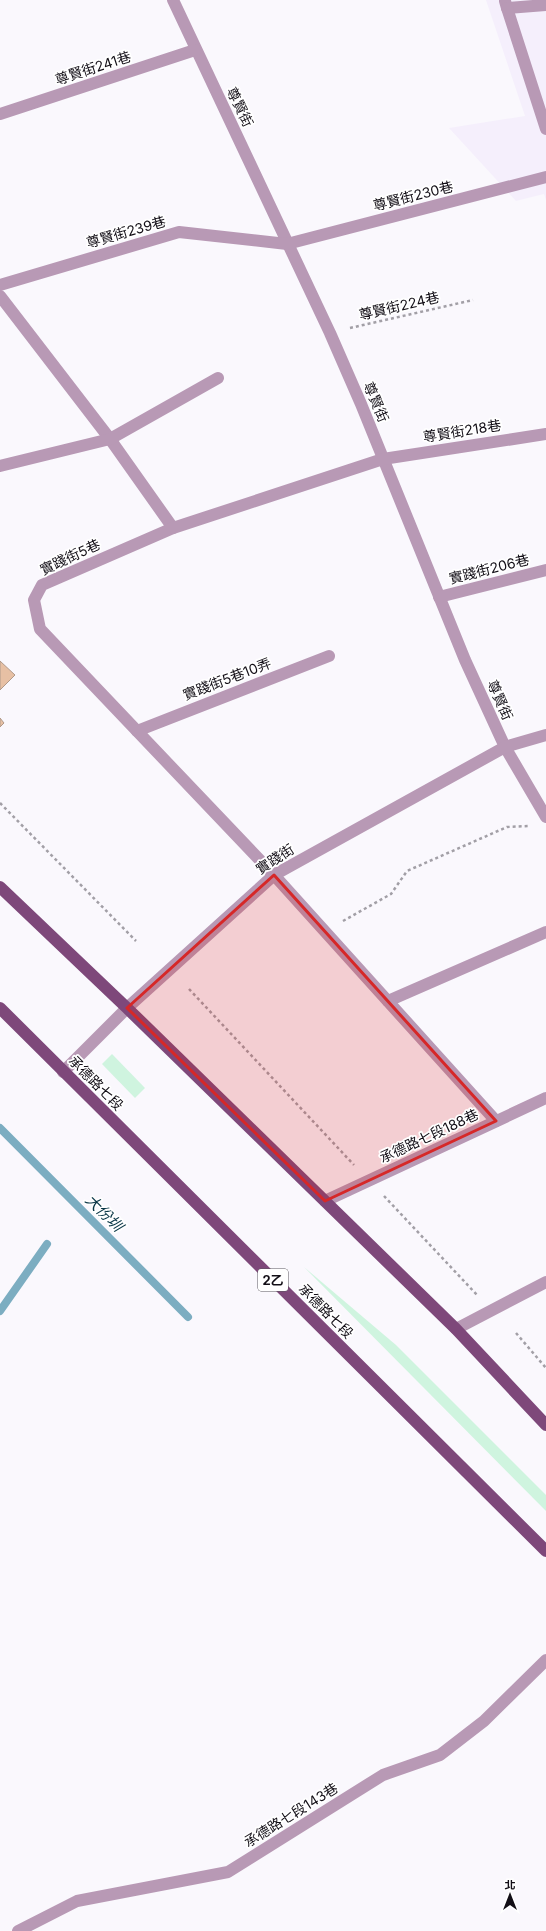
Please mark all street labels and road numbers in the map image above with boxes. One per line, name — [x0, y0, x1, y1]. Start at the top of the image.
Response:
street label: 尊賢街241巷 — [53, 47, 133, 88]
street label: 尊賢街 — [224, 84, 257, 129]
street label: 尊賢街230巷 — [371, 177, 455, 214]
street label: 尊賢街239巷 — [84, 212, 168, 251]
street label: 尊賢街224巷 — [357, 288, 441, 323]
street label: 尊賢街 — [360, 379, 392, 424]
street label: 尊賢街218巷 — [422, 416, 502, 445]
street label: 實踐街5巷 — [37, 535, 103, 578]
street label: 實踐街206巷 — [447, 550, 531, 587]
street label: 實踐街5巷10弄 — [180, 654, 273, 703]
street label: 尊賢街 — [484, 677, 517, 722]
street label: 實踐街 — [252, 840, 297, 877]
street label: 承德路七段 — [66, 1052, 127, 1113]
street label: 承德路七段188巷 — [377, 1105, 481, 1166]
road number: 2乙 — [258, 1269, 288, 1291]
street label: 承德路七段 — [296, 1280, 357, 1341]
street label: 承德路七段143巷 — [241, 1779, 341, 1850]

